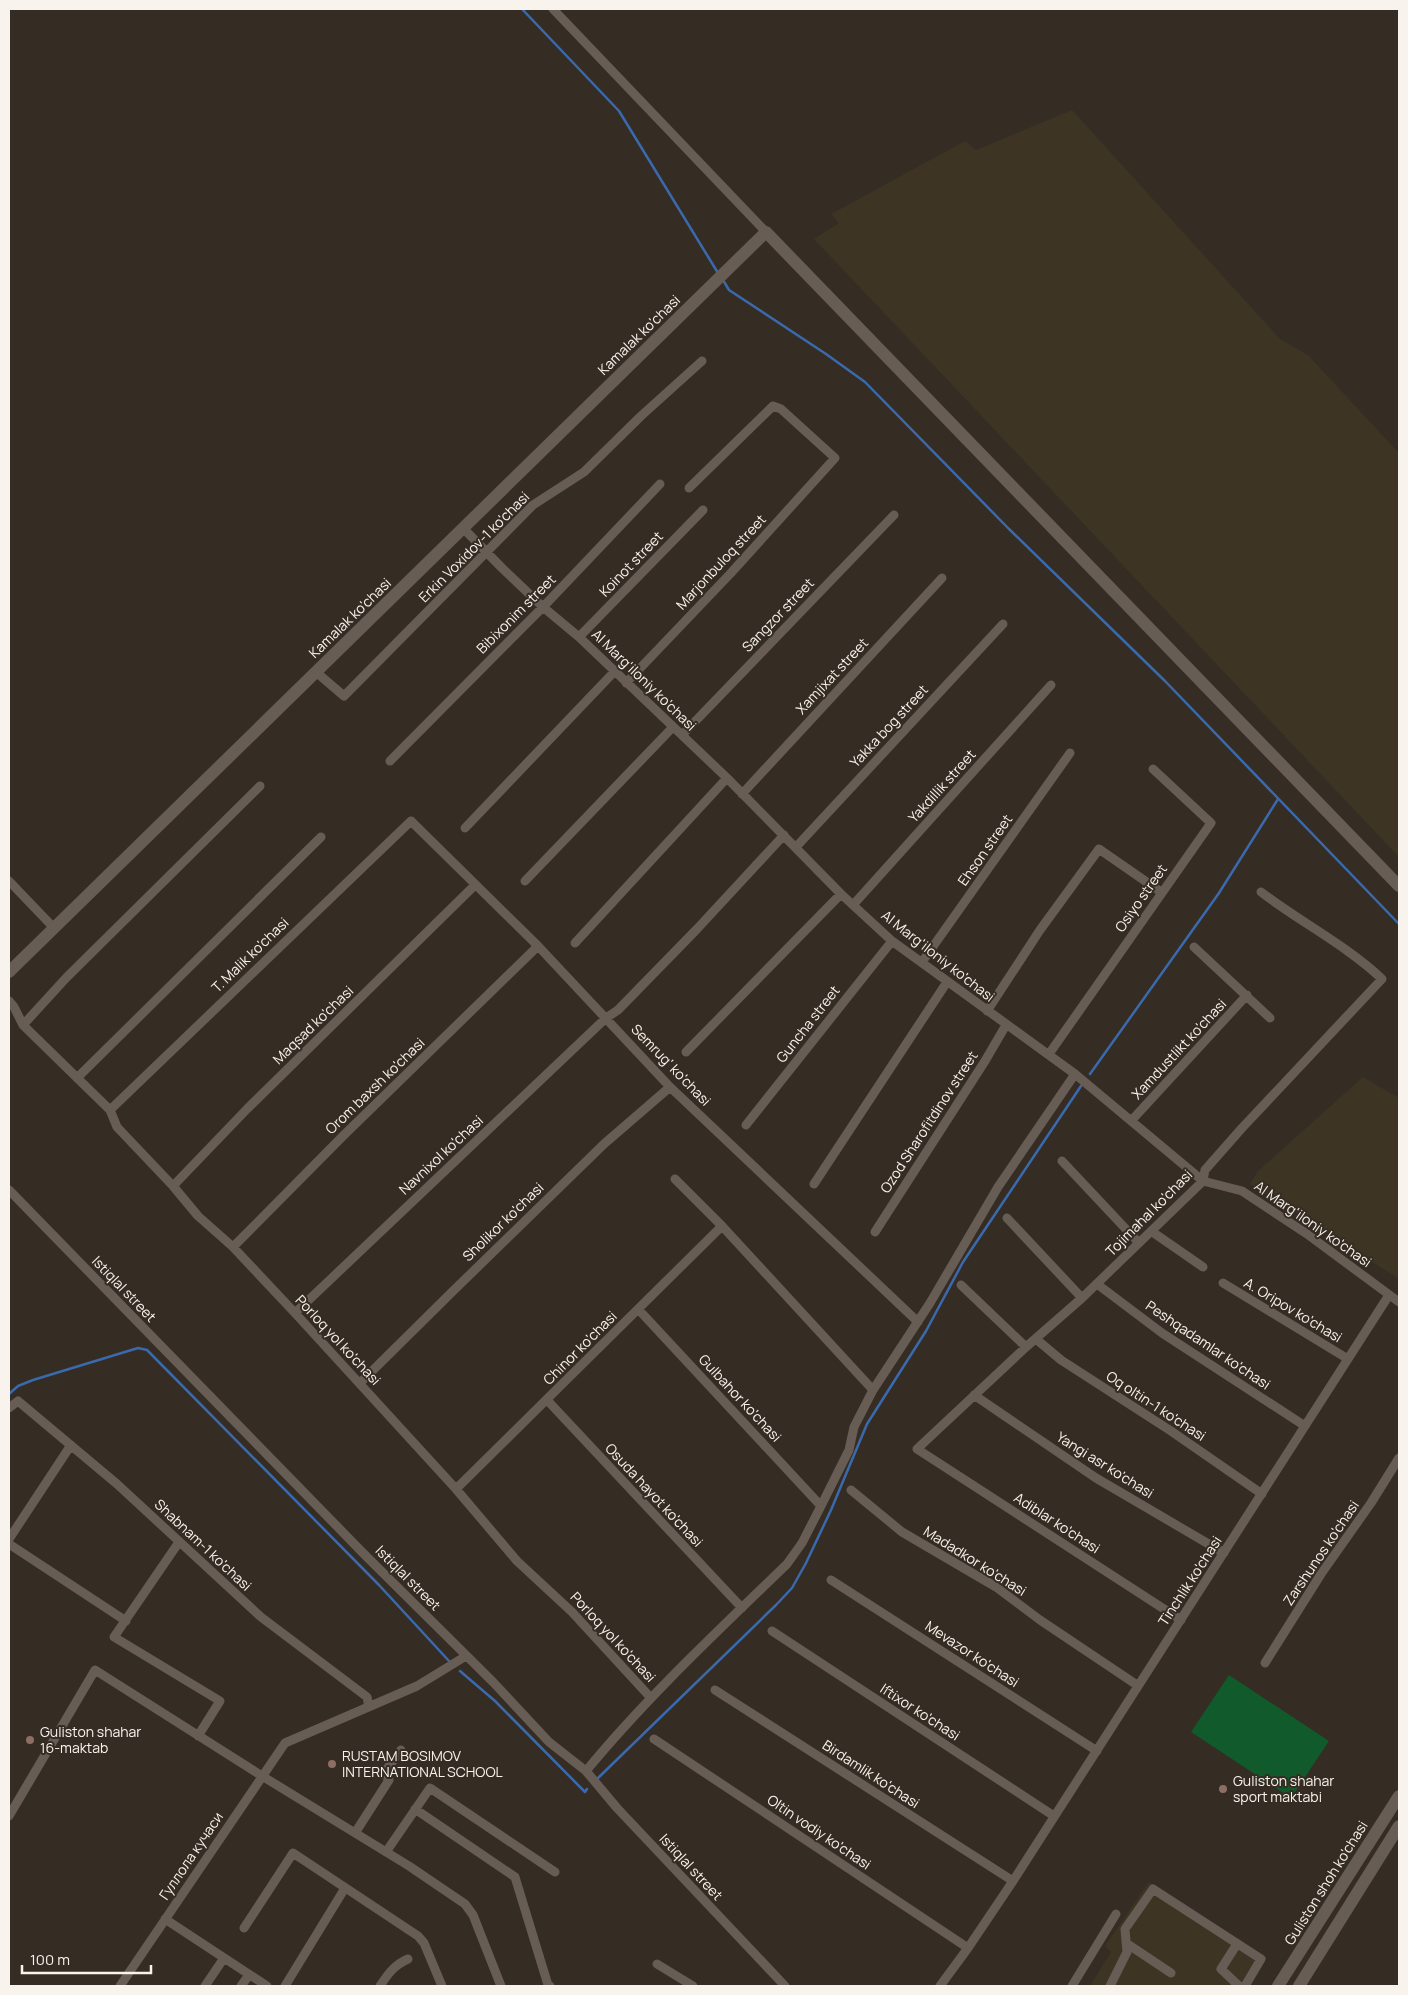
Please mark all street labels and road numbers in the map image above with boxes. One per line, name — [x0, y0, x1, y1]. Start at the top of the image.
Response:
street label: Kamalak ko'chasi — [593, 290, 684, 379]
street label: Erkin Voxidov-1 ko'chasi — [414, 487, 533, 606]
street label: Marjonbuloq street — [671, 510, 770, 613]
street label: Koinot street — [595, 527, 667, 600]
street label: Bibixonim street — [472, 570, 560, 657]
street label: Kamalak ko'chasi — [304, 573, 395, 662]
street label: Sangzor street — [738, 573, 818, 656]
street label: Al Marg'iloniy ko'chasi — [588, 625, 701, 735]
street label: Xamjixat street — [791, 633, 872, 718]
street label: Yakka bog street — [845, 680, 932, 771]
street label: Yakdillik street — [904, 745, 980, 826]
street label: Ehson street — [953, 810, 1016, 889]
street label: Osiyo street — [1110, 860, 1171, 935]
street label: Al Marg'iloniy ko'chasi — [878, 905, 999, 1006]
street label: T. Malik ko'chasi — [207, 913, 292, 996]
street label: Maqsad ko'chasi — [268, 981, 357, 1068]
street label: Guncha street — [772, 981, 844, 1066]
street label: Xamdustlikt ko'chasi — [1127, 994, 1230, 1103]
street label: Semrug' ko'chasi — [627, 1020, 715, 1110]
street label: Orom baxsh ko'chasi — [321, 1033, 428, 1138]
street label: Ozod Sharofitdinov street — [876, 1047, 982, 1196]
street label: Navnixol ko'chasi — [395, 1111, 487, 1199]
street label: Tojimahal ko'chasi — [1101, 1165, 1196, 1260]
street label: Al Marg'iloniy ko'chasi — [1251, 1176, 1376, 1271]
street label: Sholikor ko'chasi — [458, 1178, 547, 1265]
street label: Istiqlal street — [88, 1252, 161, 1326]
street label: A. Oripov ko'chasi — [1241, 1273, 1346, 1346]
street label: Porloq yol ko'chasi — [292, 1290, 385, 1389]
street label: Peshqadamlar ko'chasi — [1142, 1296, 1274, 1393]
street label: Chinor ko'chasi — [539, 1307, 621, 1389]
street label: Gulbahor ko'chasi — [695, 1350, 786, 1445]
street label: Oq oltin-1 ko'chasi — [1103, 1366, 1210, 1445]
street label: Yangi asr ko'chasi — [1053, 1427, 1157, 1502]
street label: Osuda hayot ko'chasi — [601, 1439, 707, 1551]
street label: Adiblar ko'chasi — [1011, 1488, 1104, 1557]
street label: Shabnam-1 ko'chasi — [151, 1495, 256, 1595]
street label: Zarshunos ko'chasi — [1278, 1496, 1363, 1609]
street label: Madadkor ko'chasi — [920, 1521, 1030, 1600]
street label: Tinchlik ko'chasi — [1153, 1532, 1226, 1629]
street label: Istiqlal street — [372, 1541, 445, 1615]
street label: Porloq yol ko'chasi — [567, 1587, 660, 1686]
street label: Mevazor ko'chasi — [922, 1616, 1023, 1691]
street label: Iftixor ko'chasi — [877, 1679, 964, 1744]
street label: Birdamlik ko'chasi — [819, 1735, 923, 1812]
street label: Oltin vodiy ko'chasi — [764, 1790, 875, 1873]
street label: Гуллола кучаси — [154, 1808, 227, 1903]
street label: Guliston shoh ko'chasi — [1280, 1817, 1372, 1948]
street label: Istiqlal street — [656, 1829, 727, 1904]

